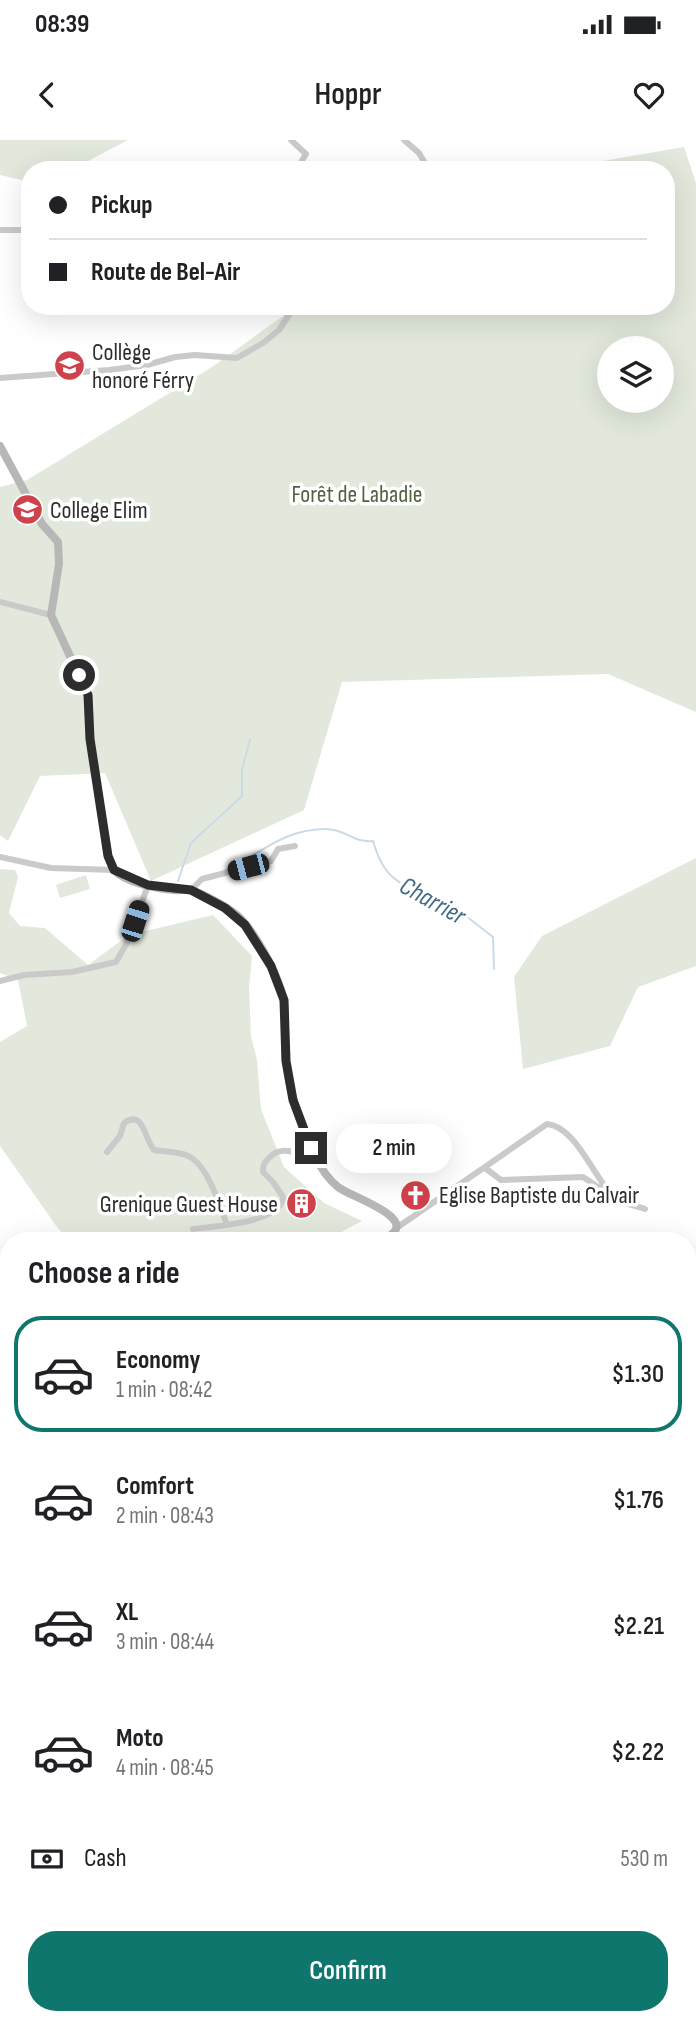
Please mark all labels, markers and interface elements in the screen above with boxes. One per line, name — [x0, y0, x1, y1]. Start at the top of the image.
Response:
text: 08:39 — [35, 9, 89, 40]
text: Hoppr — [314, 75, 382, 114]
icon: back — [28, 76, 66, 114]
icon: heart — [630, 76, 668, 114]
text: Pickup — [91, 190, 153, 221]
text: Route de Bel-Air — [91, 257, 240, 288]
map controls — [597, 336, 674, 413]
button: layers — [597, 336, 674, 413]
place label: Collège honoré Férry — [92, 338, 194, 395]
school or university icon: Collège honoré Férry — [52, 349, 86, 383]
park label: Forêt de Labadie — [292, 480, 422, 509]
school or university icon: College Elim — [10, 493, 44, 527]
place label: College Elim — [50, 496, 148, 525]
route start — [63, 659, 95, 691]
car — [225, 851, 272, 883]
water label: Charrier — [394, 871, 472, 933]
car — [119, 898, 152, 944]
callout: 2 min — [336, 1124, 451, 1172]
route end — [295, 1132, 327, 1164]
text: 2 min — [372, 1134, 416, 1162]
church icon: Eglise Baptiste du Calvair — [399, 1178, 433, 1212]
place label: Eglise Baptiste du Calvair — [439, 1181, 639, 1210]
building icon: Grenique Guest House — [284, 1187, 318, 1221]
place label: Grenique Guest House — [100, 1190, 278, 1219]
text: Choose a ride — [28, 1254, 180, 1293]
icon: car — [32, 1343, 95, 1406]
text: Economy — [116, 1345, 200, 1376]
text: $1.30 — [612, 1359, 664, 1390]
text: 1 min · 08:42 — [116, 1376, 212, 1404]
icon: car — [32, 1469, 95, 1532]
text: Comfort — [116, 1471, 194, 1502]
text: $1.76 — [613, 1485, 664, 1516]
text: 2 min · 08:43 — [116, 1502, 214, 1530]
icon: car — [32, 1595, 95, 1658]
text: XL — [116, 1597, 138, 1628]
text: $2.21 — [613, 1611, 664, 1642]
text: 3 min · 08:44 — [116, 1628, 214, 1656]
icon: car — [32, 1721, 95, 1784]
text: Moto — [116, 1723, 164, 1754]
text: $2.22 — [611, 1737, 664, 1768]
text: 4 min · 08:45 — [116, 1754, 214, 1782]
icon: cash — [28, 1840, 66, 1878]
text: Cash — [84, 1843, 127, 1874]
text: 530 m — [620, 1845, 668, 1873]
button: Confirm — [28, 1931, 668, 2011]

